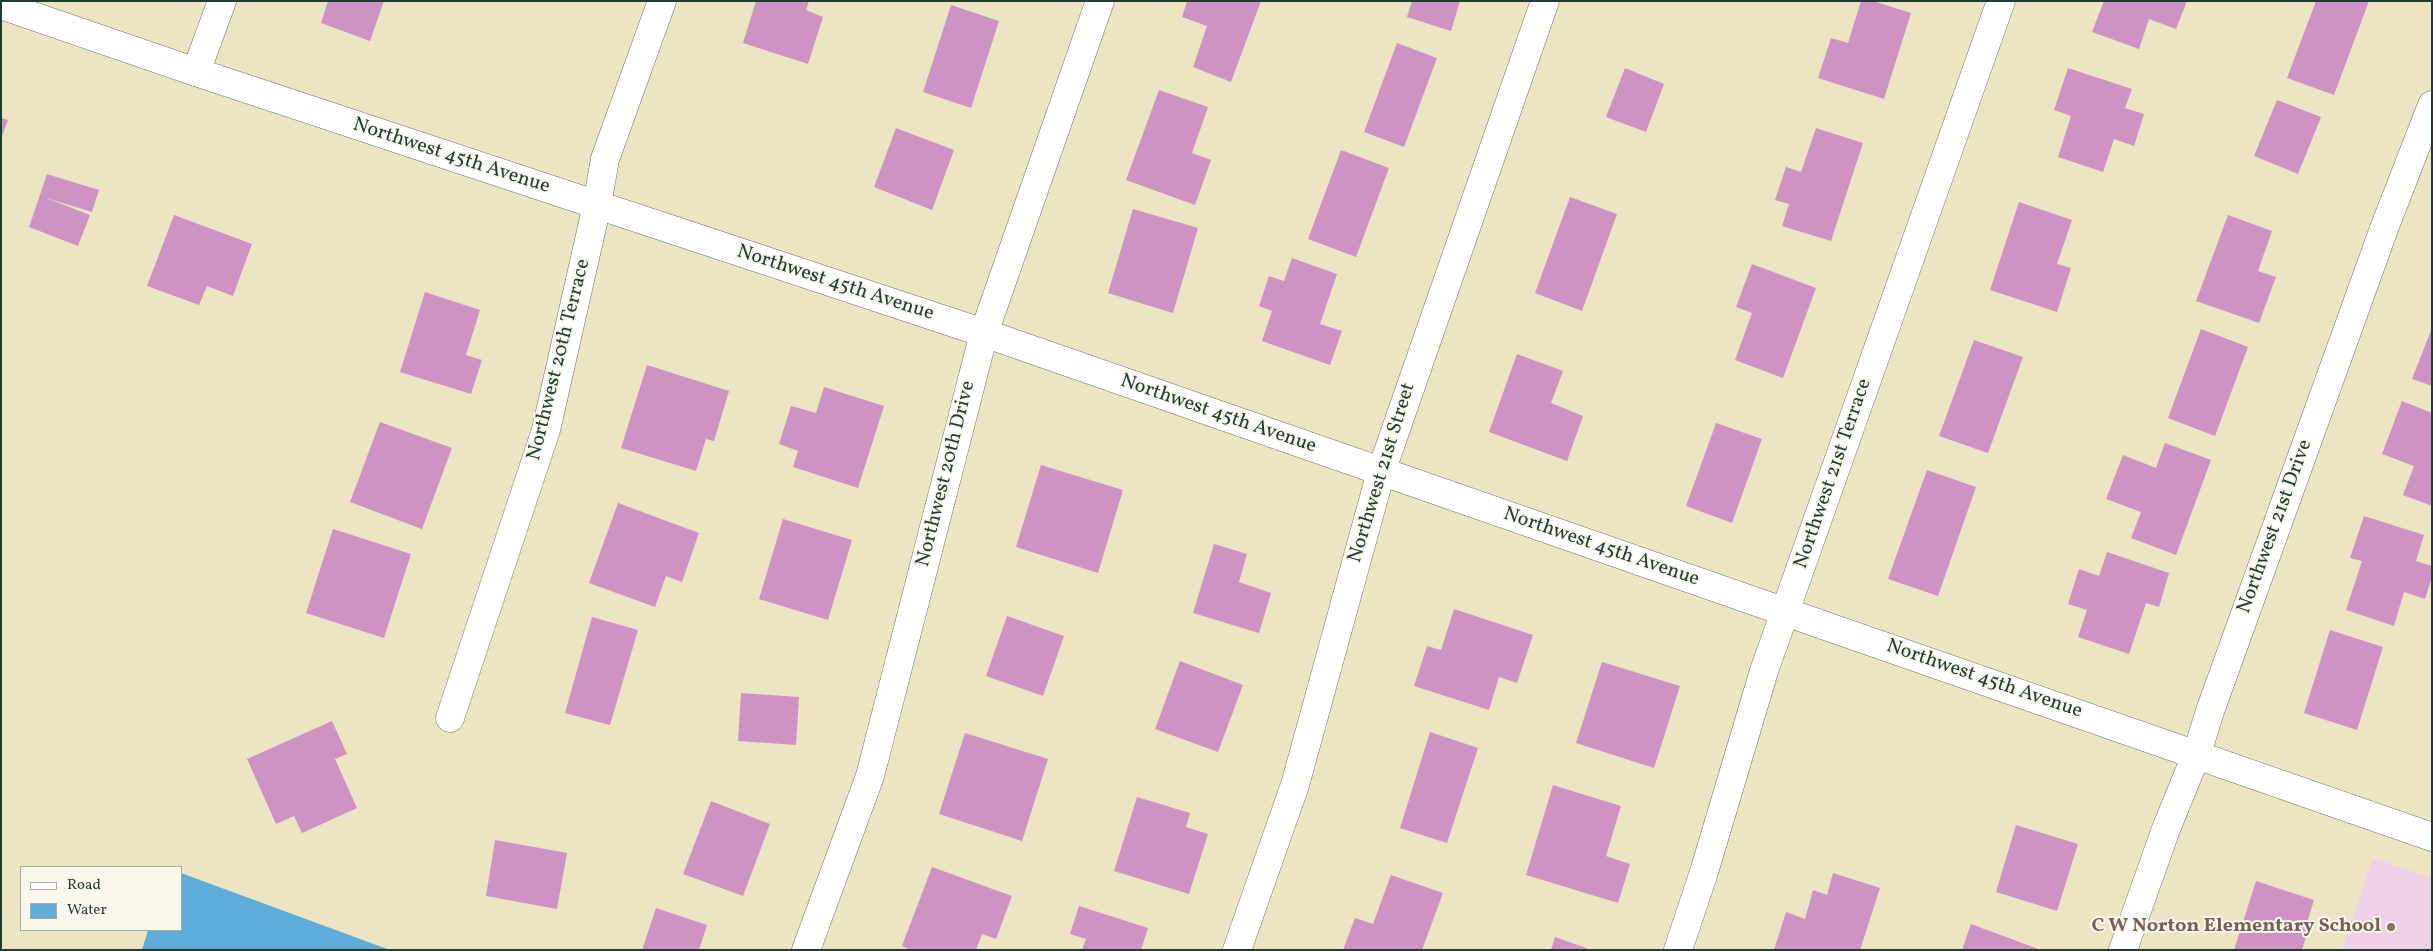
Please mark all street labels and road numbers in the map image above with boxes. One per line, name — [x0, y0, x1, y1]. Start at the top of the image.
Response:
street label: Northwest 45th Avenue — [349, 114, 553, 200]
street label: Northwest 45th Avenue — [733, 241, 937, 327]
street label: Northwest 20th Terrace — [523, 257, 597, 463]
street label: Northwest 45th Avenue — [1117, 370, 1319, 460]
street label: Northwest 21st Terrace — [1790, 376, 1878, 572]
street label: Northwest 20th Drive — [912, 379, 982, 569]
street label: Northwest 21st Street — [1344, 380, 1422, 566]
street label: Northwest 21st Drive — [2233, 437, 2319, 617]
street label: Northwest 45th Avenue — [1500, 503, 1702, 593]
street label: Northwest 45th Avenue — [1883, 635, 2085, 725]

